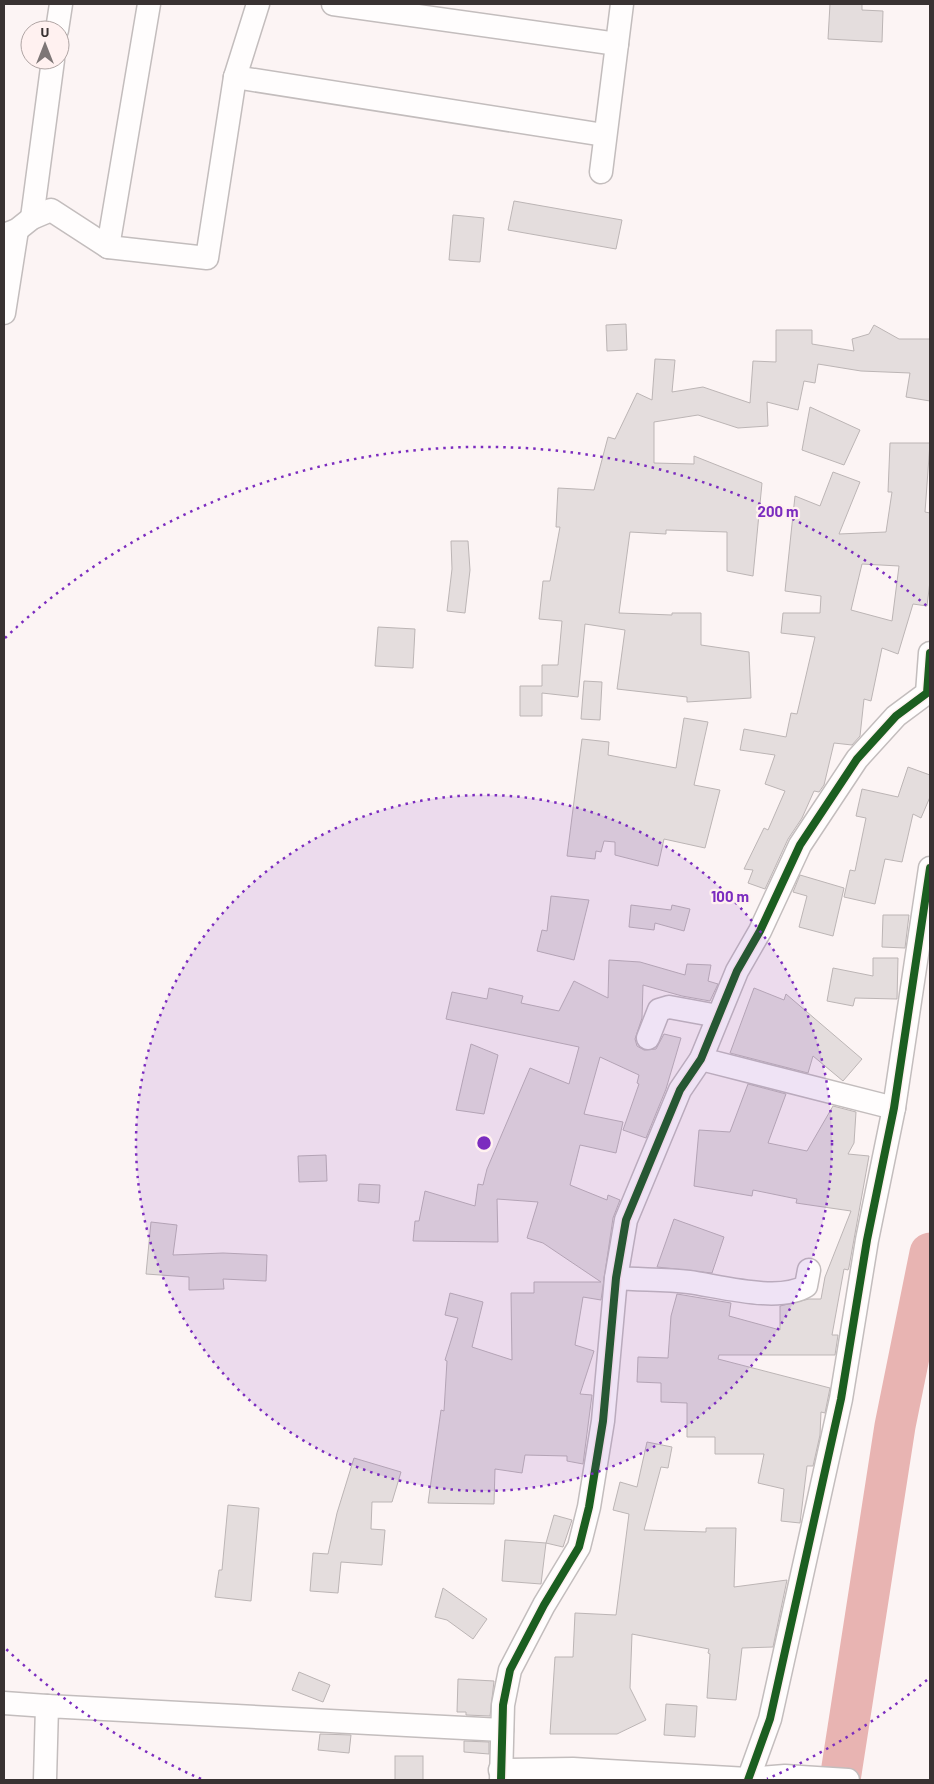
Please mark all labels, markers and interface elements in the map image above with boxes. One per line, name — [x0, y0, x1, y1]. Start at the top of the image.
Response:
north arrow — [20, 20, 70, 70]
text: U — [41, 23, 50, 40]
text: 200 m — [757, 502, 799, 520]
text: 100 m — [711, 887, 749, 905]
centre of rings — [475, 1134, 493, 1152]

